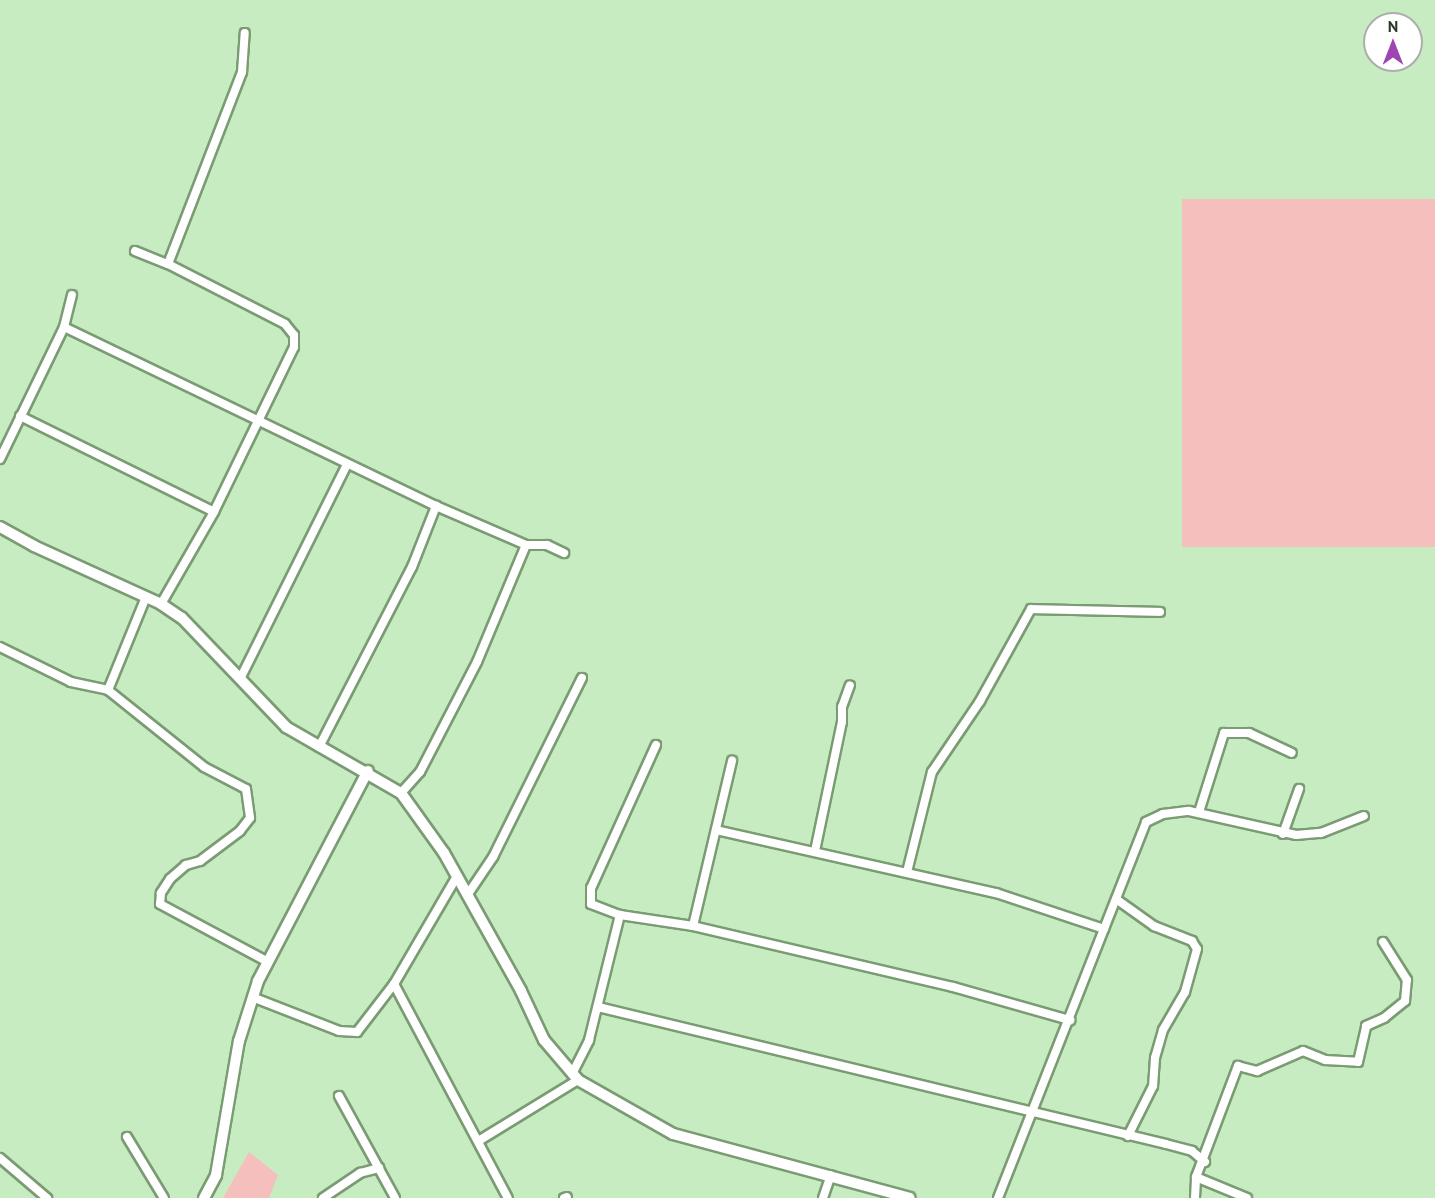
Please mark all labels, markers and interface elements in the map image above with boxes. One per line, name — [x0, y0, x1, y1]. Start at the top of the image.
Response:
north arrow — [1363, 12, 1423, 72]
text: N — [1388, 16, 1398, 36]

